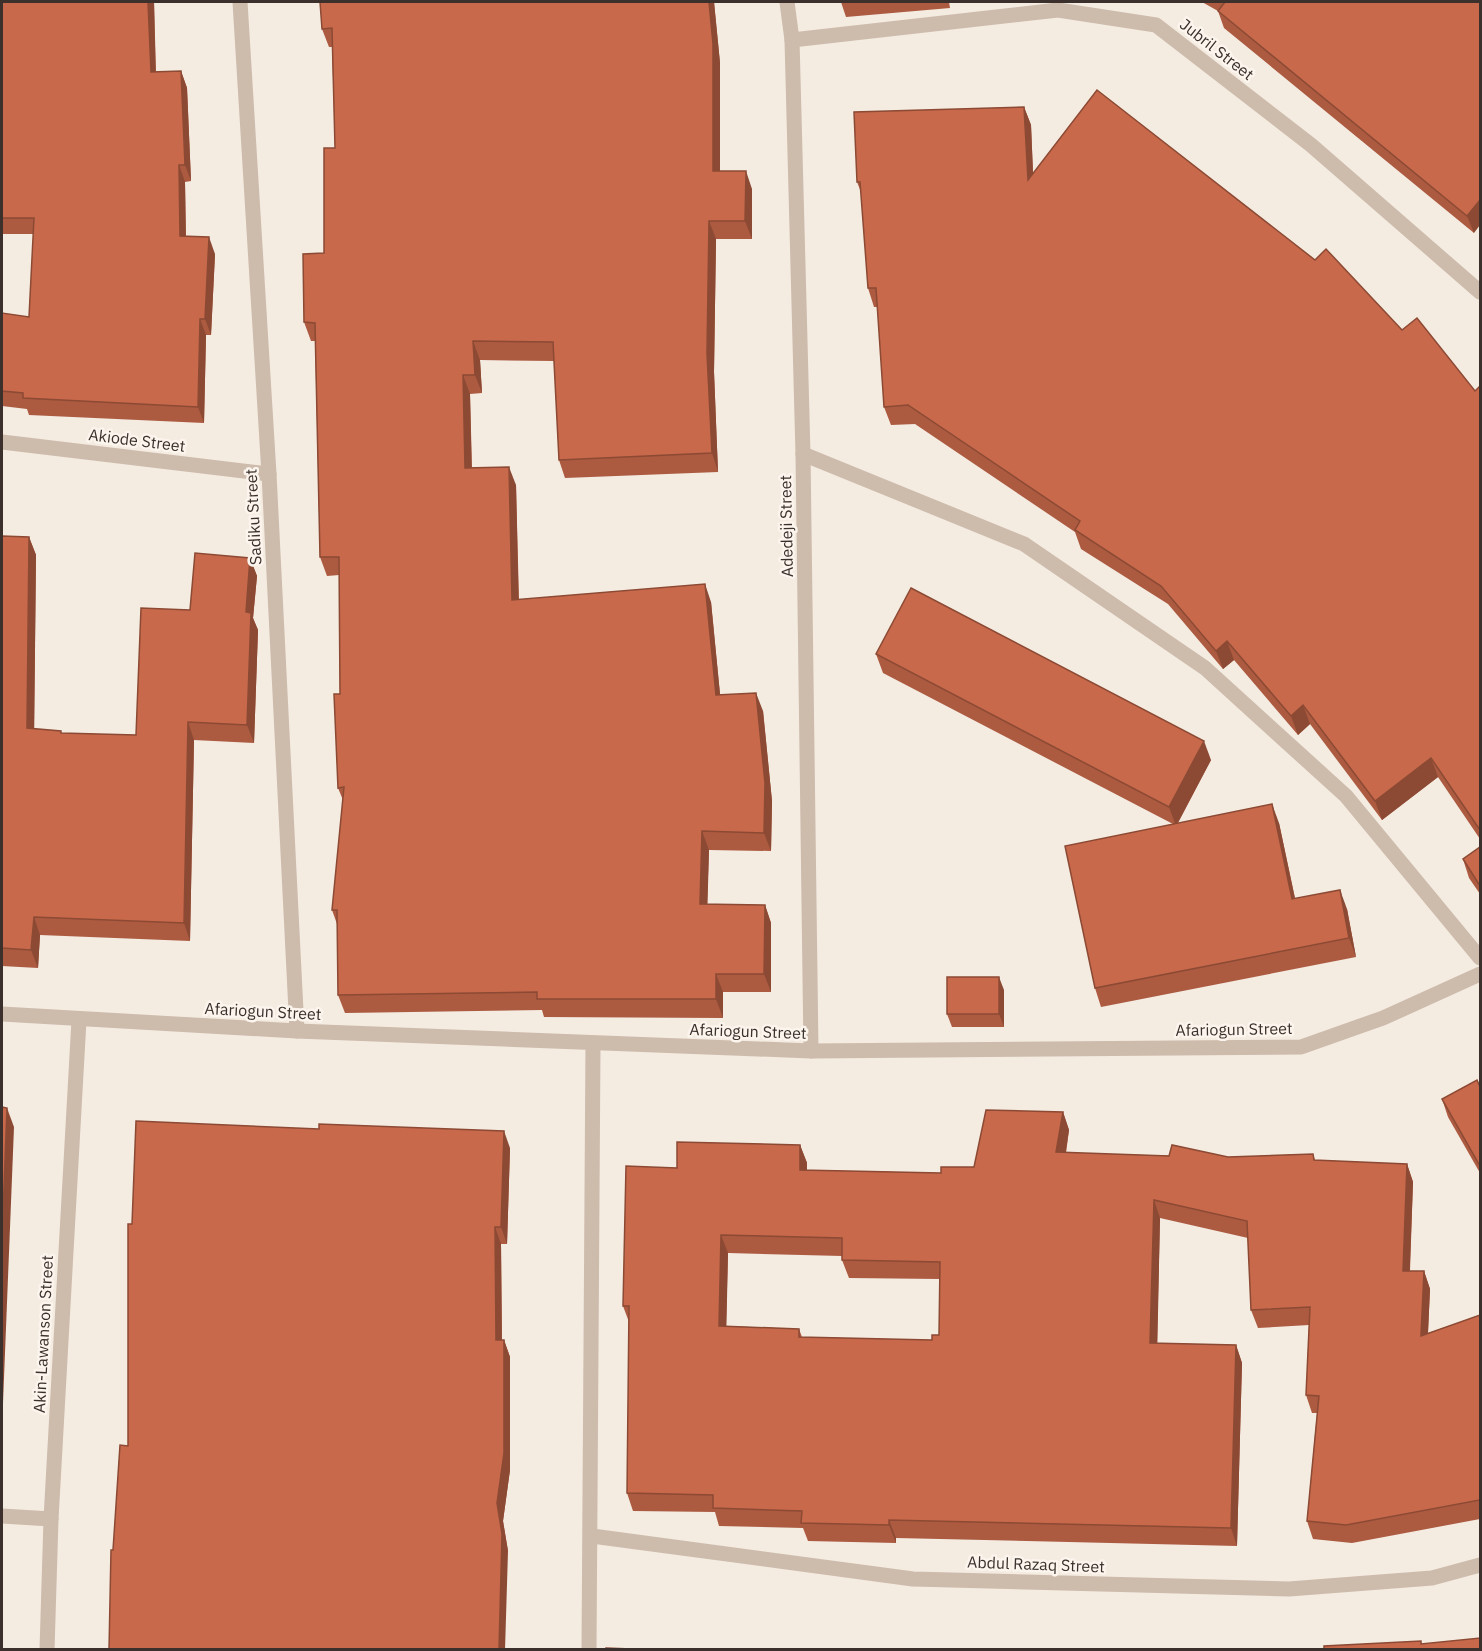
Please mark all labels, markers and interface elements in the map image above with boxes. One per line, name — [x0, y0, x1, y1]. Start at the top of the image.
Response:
street label: Jubril Street — [1176, 14, 1258, 84]
street label: Akiode Street — [87, 424, 187, 456]
street label: Sadiku Street — [240, 468, 266, 566]
street label: Adedeji Street — [775, 475, 797, 577]
street label: Afariogun Street — [204, 998, 322, 1024]
street label: Afariogun Street — [1175, 1018, 1293, 1040]
street label: Afariogun Street — [689, 1019, 807, 1043]
street label: Akin-Lawanson Street — [29, 1255, 57, 1413]
street label: Abdul Razaq Street — [967, 1552, 1105, 1576]

